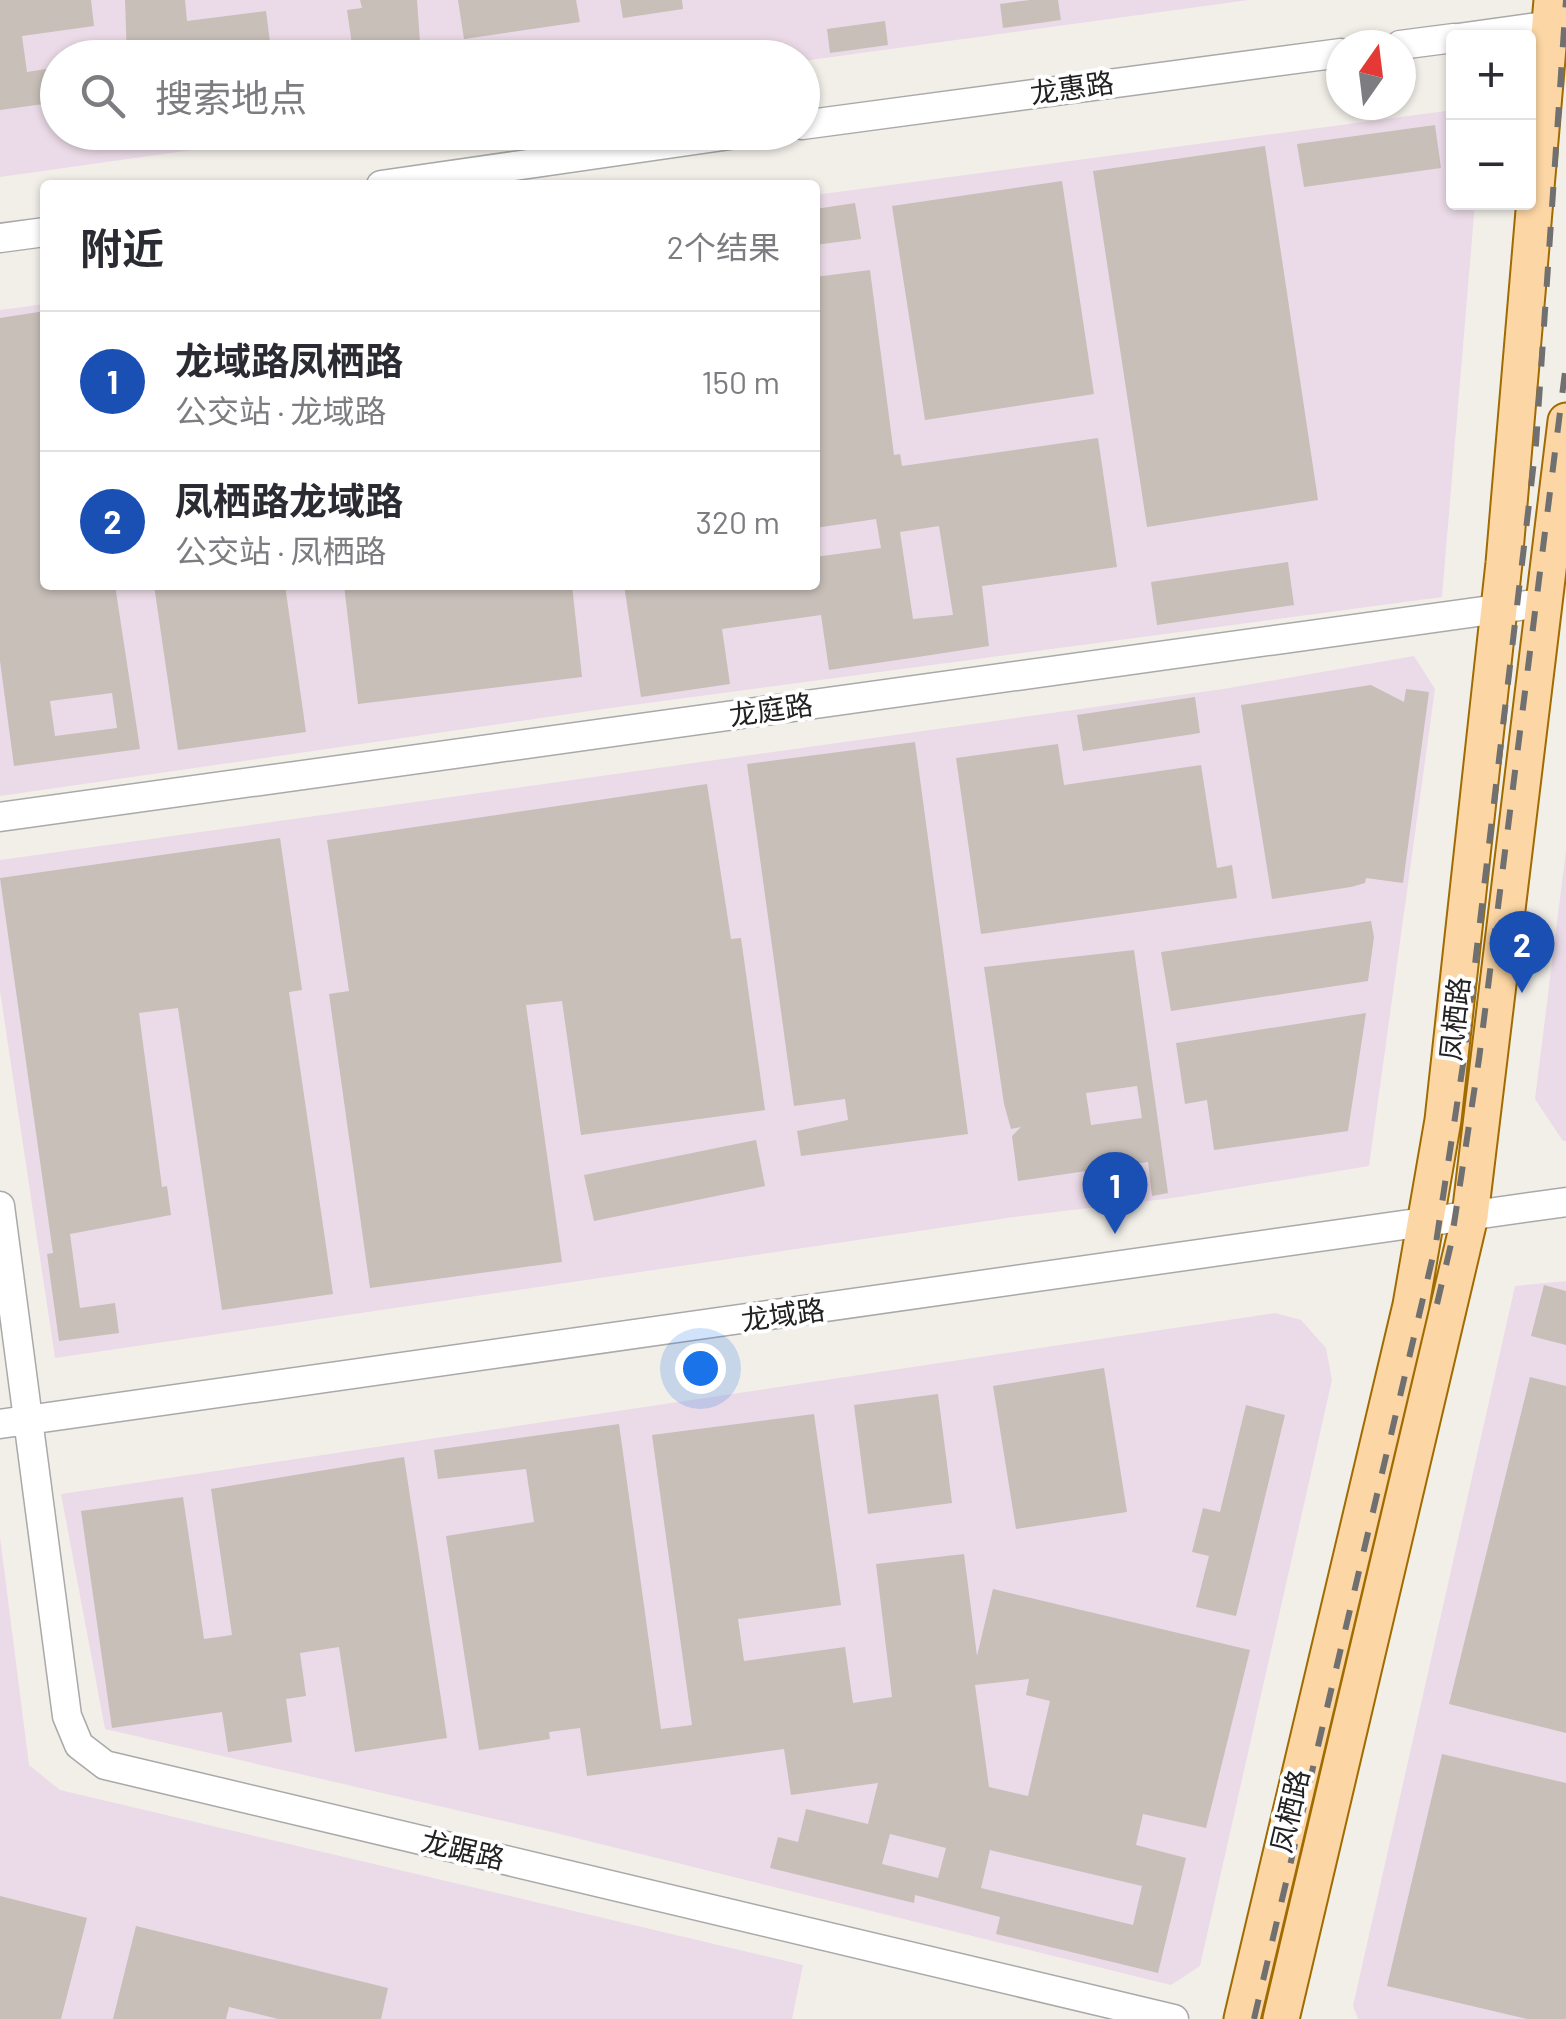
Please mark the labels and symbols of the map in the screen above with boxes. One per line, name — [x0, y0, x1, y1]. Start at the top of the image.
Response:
north arrow — [1326, 30, 1416, 120]
street label: 龙惠路 — [1028, 64, 1116, 110]
street label: 龙庭路 — [727, 686, 815, 732]
pin: 2 — [1490, 910, 1554, 993]
street label: 凤栖路 — [1433, 975, 1475, 1062]
pin: 1 — [1082, 1152, 1148, 1234]
street label: 龙域路 — [739, 1291, 827, 1337]
your location — [675, 1343, 726, 1394]
street label: 凤栖路 — [1263, 1766, 1315, 1856]
street label: 龙踞路 — [418, 1823, 508, 1875]

